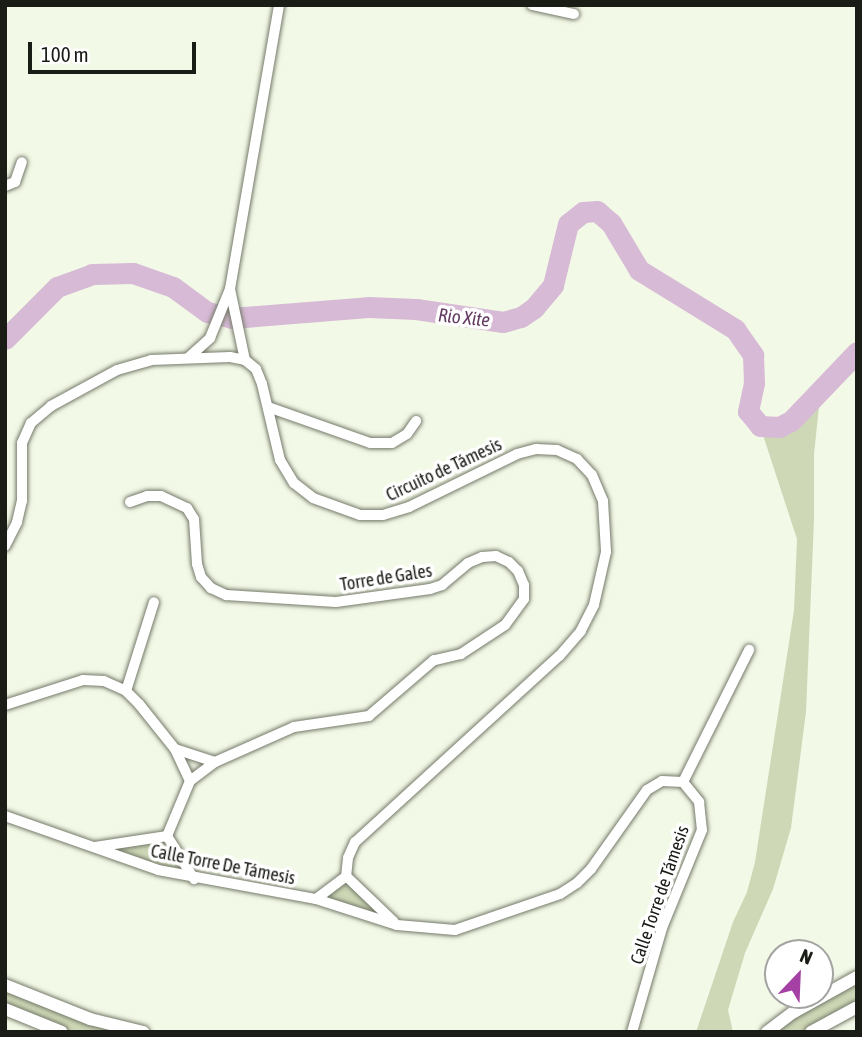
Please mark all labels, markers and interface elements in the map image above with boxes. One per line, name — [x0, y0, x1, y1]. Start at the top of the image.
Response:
scale bar — [32, 28, 200, 72]
text: 100 m — [41, 42, 89, 66]
water label: Rio Xite — [437, 304, 491, 332]
street label: Circuito de Támesis — [383, 434, 505, 506]
street label: Torre de Gales — [339, 560, 433, 596]
street label: Calle Torre de Támesis — [626, 823, 694, 967]
street label: Calle Torre De Támesis — [149, 840, 297, 890]
north arrow — [764, 939, 834, 1009]
text: N — [797, 944, 816, 969]

